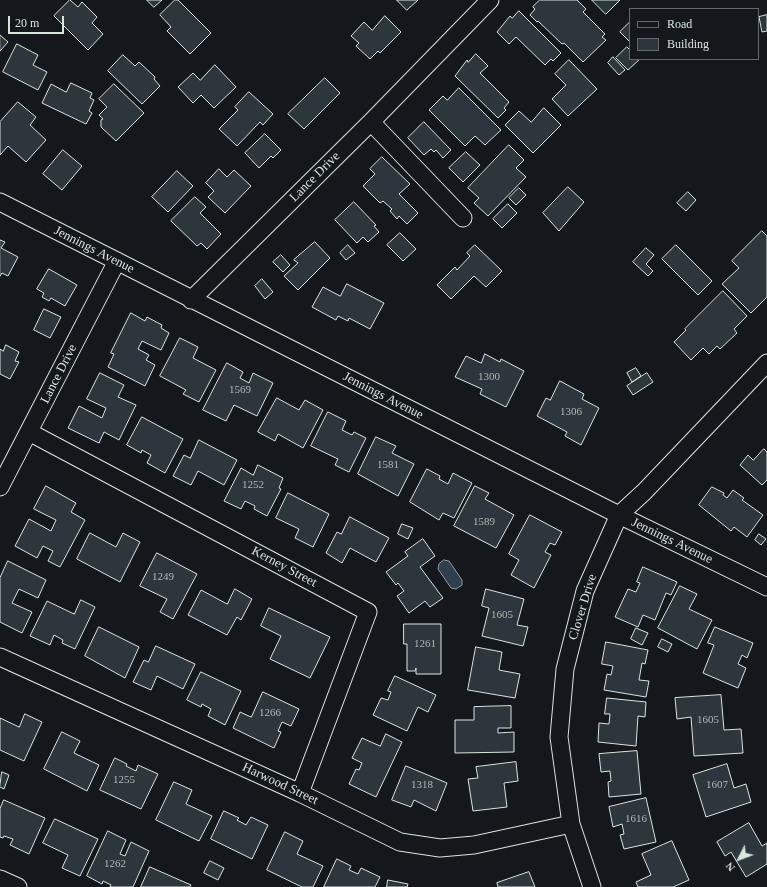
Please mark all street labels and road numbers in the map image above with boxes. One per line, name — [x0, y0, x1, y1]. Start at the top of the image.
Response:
street label: Lance Drive — [287, 149, 343, 205]
street label: Jennings Avenue — [51, 223, 137, 277]
street label: Lance Drive — [37, 342, 81, 406]
street label: Jennings Avenue — [340, 369, 426, 423]
street label: Jennings Avenue — [629, 515, 715, 567]
street label: Kerney Street — [249, 543, 319, 591]
street label: Clover Drive — [566, 572, 600, 642]
street label: Harwood Street — [240, 760, 320, 808]

